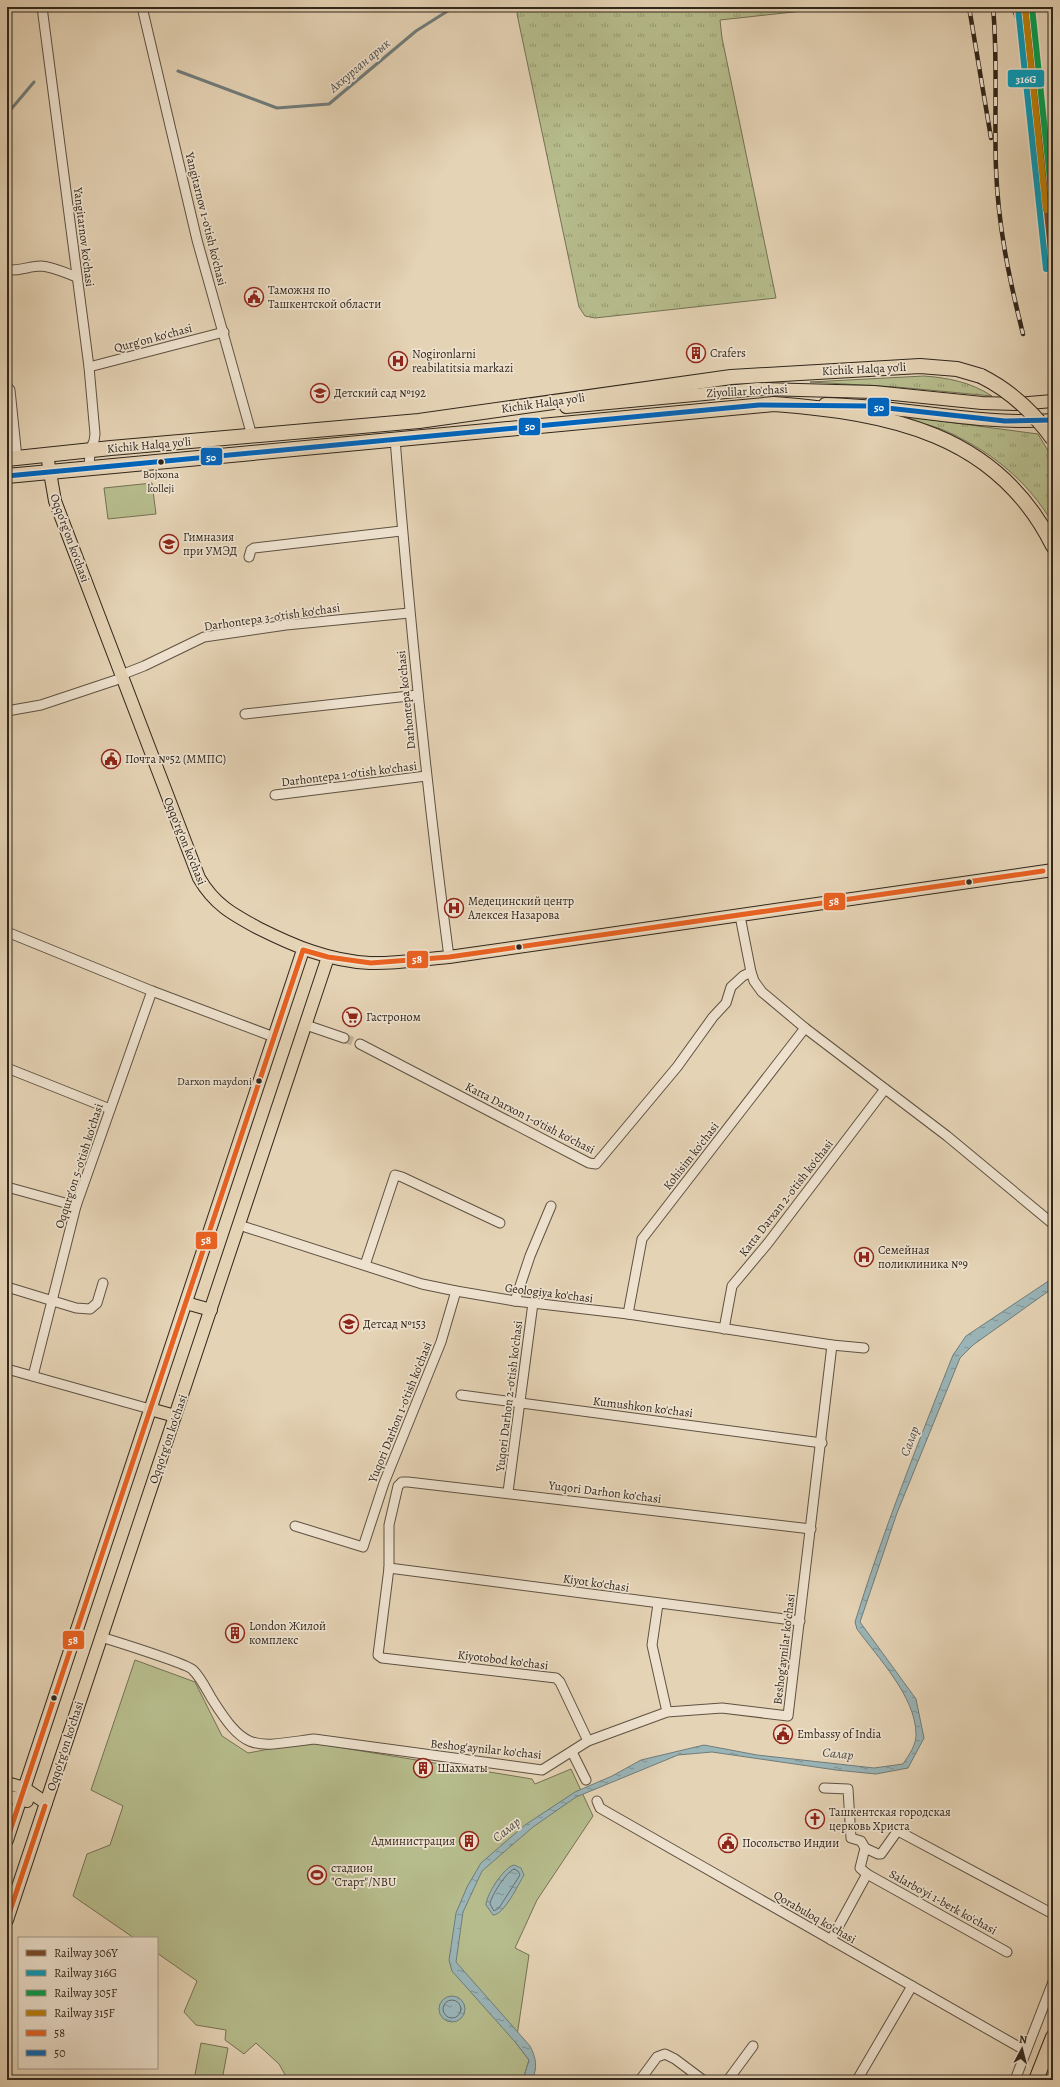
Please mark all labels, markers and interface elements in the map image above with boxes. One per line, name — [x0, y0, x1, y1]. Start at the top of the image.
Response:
water label: Аккурган арык — [324, 35, 394, 97]
line badge: 316G — [1007, 69, 1045, 88]
text: 316G — [1016, 72, 1037, 87]
street label: Yangitarnov 1-o'tish ko'chasi — [181, 150, 230, 287]
street label: Yangitarnov ko'chasi — [70, 185, 98, 288]
place label: Таможня по Ташкентской области — [268, 282, 381, 312]
public building icon: Таможня по Ташкентской области — [243, 286, 265, 308]
street label: Qurg'on ko'chasi — [112, 320, 194, 356]
building icon: Crafers — [685, 342, 707, 364]
place label: Crafers — [710, 345, 746, 361]
place label: Nogironlarni reabilatitsia markazi — [412, 346, 513, 376]
hospital icon: Nogironlarni reabilatitsia markazi — [387, 350, 409, 372]
street label: Kichik Halqa yo'li — [821, 359, 907, 379]
street label: Ziyolilar ko'chasi — [706, 381, 788, 401]
school or university icon: Детский сад №192 — [309, 382, 331, 404]
place label: Детский сад №192 — [334, 385, 426, 401]
street label: Kichik Halqa yo'li — [500, 389, 586, 417]
line badge: 50 — [867, 397, 890, 417]
text: 50 — [874, 400, 885, 415]
line badge: 50 — [518, 417, 541, 436]
text: 50 — [525, 419, 536, 434]
street label: Kichik Halqa yo'li — [106, 433, 192, 457]
line badge: 50 — [200, 447, 223, 466]
text: 50 — [206, 450, 217, 465]
marker: Bojxona kolleji — [156, 457, 166, 467]
place label: Bojxona kolleji — [143, 467, 180, 496]
street label: Oqqo'rg'on ko'chasi — [46, 491, 94, 585]
place label: Гимназия при УМЭД — [183, 529, 238, 559]
school or university icon: Гимназия при УМЭД — [158, 533, 180, 555]
street label: Darhontepa 3-o'tish ko'chasi — [203, 600, 341, 634]
street label: Darhontepa ko'chasi — [393, 650, 419, 750]
public building icon: Почта №52 (ММПС) — [100, 748, 122, 770]
place label: Почта №52 (ММПС) — [125, 751, 226, 767]
street label: Darhontepa 1-o'tish ko'chasi — [280, 758, 418, 790]
street label: Oqqo'rg'on ko'chasi — [160, 795, 210, 887]
unlabelled marker — [964, 877, 974, 887]
line badge: 58 — [823, 892, 846, 911]
place label: Медецинский центр Алексея Назарова — [467, 893, 574, 923]
text: 58 — [829, 894, 839, 909]
hospital icon: Медецинский центр Алексея Назарова — [443, 897, 465, 919]
unlabelled marker — [514, 942, 524, 952]
line badge: 58 — [406, 950, 429, 969]
text: 58 — [412, 952, 422, 967]
supermarket icon: Гастроном — [341, 1006, 363, 1028]
place label: Гастроном — [366, 1009, 421, 1025]
place label: Darxon maydoni — [177, 1074, 252, 1089]
marker: Darxon maydoni — [254, 1076, 264, 1086]
street label: Katta Darxon 1-o'tish ko'chasi — [463, 1078, 597, 1158]
street label: Oqqurg'on 5-o'tish ko'chasi — [51, 1101, 107, 1231]
street label: Kohisim ko'chasi — [659, 1119, 723, 1193]
street label: Katta Darxan 2-o'tish ko'chasi — [735, 1136, 837, 1260]
line badge: 58 — [195, 1231, 218, 1250]
text: 58 — [201, 1233, 211, 1248]
place label: Семейная поликлиника №9 — [878, 1242, 968, 1272]
hospital icon: Семейная поликлиника №9 — [853, 1246, 875, 1268]
street label: Geologiya ko'chasi — [504, 1280, 594, 1306]
school or university icon: Детсад №153 — [338, 1313, 360, 1335]
place label: Детсад №153 — [363, 1316, 426, 1332]
street label: Yuqori Darhon 2-o'tish ko'chasi — [492, 1320, 526, 1473]
street label: Yuqori Darhon 1-o'tish ko'chasi — [364, 1339, 436, 1486]
street label: Oqqo'rg'on ko'chasi — [145, 1392, 191, 1486]
street label: Kumushkon ko'chasi — [592, 1393, 694, 1421]
water label: Салар — [896, 1424, 923, 1459]
street label: Yuqori Darhon ko'chasi — [547, 1477, 662, 1507]
street label: Kiyot ko'chasi — [562, 1570, 630, 1596]
street label: Beshog'aynilar ko'chasi — [769, 1593, 799, 1705]
place label: London Жилой комплекс — [249, 1618, 326, 1648]
building icon: London Жилой комплекс — [224, 1622, 246, 1644]
line badge: 58 — [62, 1630, 85, 1650]
text: 58 — [68, 1633, 78, 1648]
street label: Kiyotobod ko'chasi — [457, 1646, 549, 1674]
unlabelled marker — [49, 1693, 59, 1703]
street label: Oqqo'rg'on ko'chasi — [43, 1699, 87, 1793]
public building icon: Embassy of India — [772, 1723, 794, 1745]
place label: Embassy of India — [797, 1726, 882, 1742]
street label: Beshog'aynilar ko'chasi — [430, 1735, 542, 1763]
water label: Салар — [822, 1743, 854, 1764]
building icon: Шахматы — [412, 1757, 434, 1779]
place label: Шахматы — [437, 1760, 488, 1776]
place label: Ташкентская городская церковь Христа — [829, 1804, 951, 1834]
church icon: Ташкентская городская церковь Христа — [804, 1808, 826, 1830]
water label: Салар — [489, 1813, 524, 1846]
building icon: Администрация — [458, 1830, 480, 1852]
public building icon: Посольство Индии — [717, 1832, 739, 1854]
place label: Администрация — [370, 1833, 455, 1849]
place label: Посольство Индии — [742, 1835, 839, 1851]
place label: стадион "Старт"/NBU — [331, 1860, 396, 1890]
sports icon: стадион "Старт"/NBU — [306, 1864, 328, 1886]
street label: Salarbo'yi 1-berk ko'chasi — [886, 1866, 1000, 1938]
street label: Qorabuloq ko'chasi — [771, 1887, 859, 1947]
legend — [18, 1937, 158, 2069]
text: Railway 306Y — [54, 1945, 118, 1961]
text: Railway 316G — [54, 1965, 117, 1981]
text: Railway 305F — [54, 1985, 117, 2001]
text: Railway 315F — [54, 2005, 115, 2021]
text: 58 — [54, 2025, 65, 2041]
north arrow — [1002, 2029, 1042, 2069]
text: N — [1018, 2032, 1028, 2048]
text: 50 — [54, 2045, 66, 2061]

